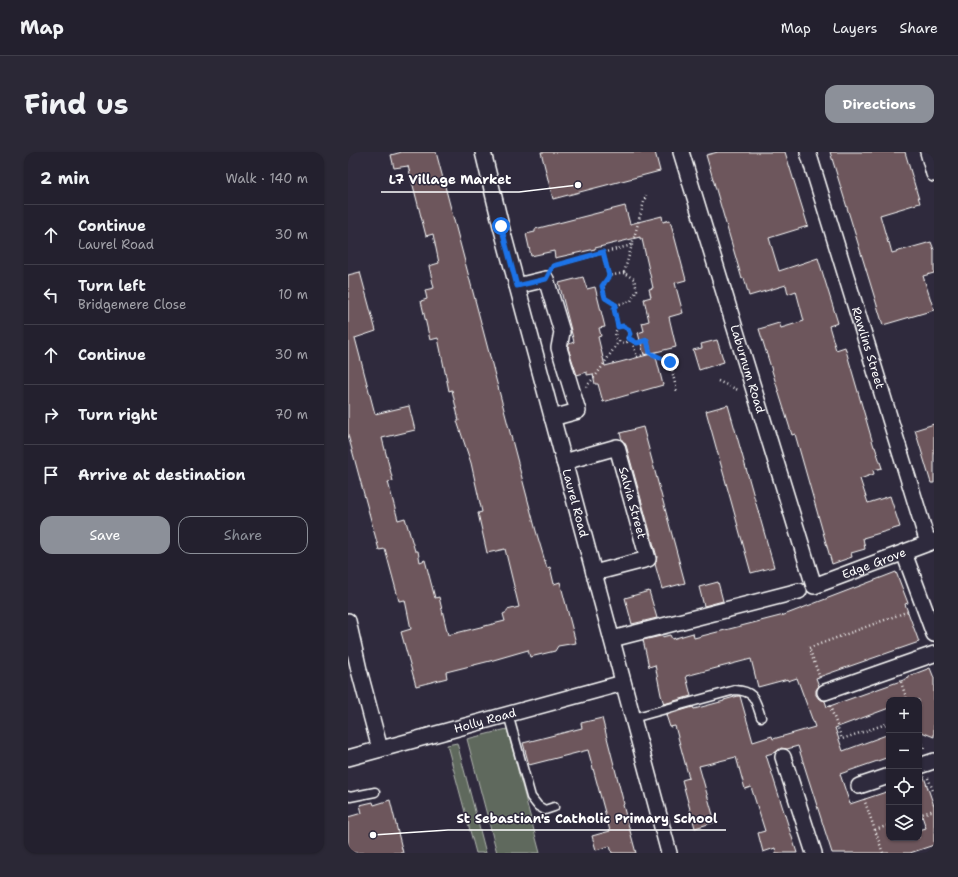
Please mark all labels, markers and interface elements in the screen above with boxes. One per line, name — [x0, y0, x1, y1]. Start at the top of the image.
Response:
text: Map — [20, 15, 64, 40]
text: Map — [781, 19, 811, 37]
text: Layers — [833, 19, 877, 37]
text: Share — [899, 19, 938, 37]
text: Find us — [24, 85, 129, 123]
button: Directions — [825, 85, 934, 123]
text: 2 min — [40, 167, 90, 189]
callout: L7 Village Market — [381, 167, 519, 192]
text: Walk · 140 m — [225, 170, 308, 187]
text: L7 Village Market — [389, 171, 511, 188]
text: Continue — [78, 216, 146, 236]
route start — [492, 217, 510, 235]
icon: ahead — [40, 224, 62, 246]
text: 30 m — [274, 226, 308, 243]
text: Laurel Road — [78, 236, 154, 253]
text: Turn left — [78, 276, 146, 296]
icon: left — [40, 284, 62, 306]
text: 10 m — [278, 286, 308, 303]
text: Bridgemere Close — [78, 296, 186, 313]
street label: Rawlins Street — [848, 305, 888, 391]
street label: Laburnum Road — [726, 323, 769, 416]
icon: ahead — [40, 344, 62, 366]
text: Continue — [78, 345, 146, 365]
text: 30 m — [274, 346, 308, 363]
route end — [661, 353, 679, 371]
icon: right — [40, 404, 62, 426]
text: Turn right — [78, 405, 158, 425]
text: 70 m — [274, 406, 308, 423]
icon: arrive — [40, 464, 62, 486]
text: Arrive at destination — [78, 465, 246, 485]
street label: Salvia Street — [615, 465, 650, 541]
street label: Laurel Road — [558, 467, 592, 539]
button: Save — [40, 516, 170, 554]
button: Share — [178, 516, 308, 554]
street label: Edge Grove — [840, 544, 908, 583]
map controls — [886, 697, 922, 841]
button: + — [886, 697, 922, 733]
street label: Holly Road — [452, 704, 518, 737]
button: − — [886, 733, 922, 769]
button: locate — [886, 769, 922, 805]
callout: St Sebastian's Catholic Primary School — [448, 805, 726, 830]
button: layers — [886, 805, 922, 841]
text: St Sebastian's Catholic Primary School — [456, 810, 718, 827]

